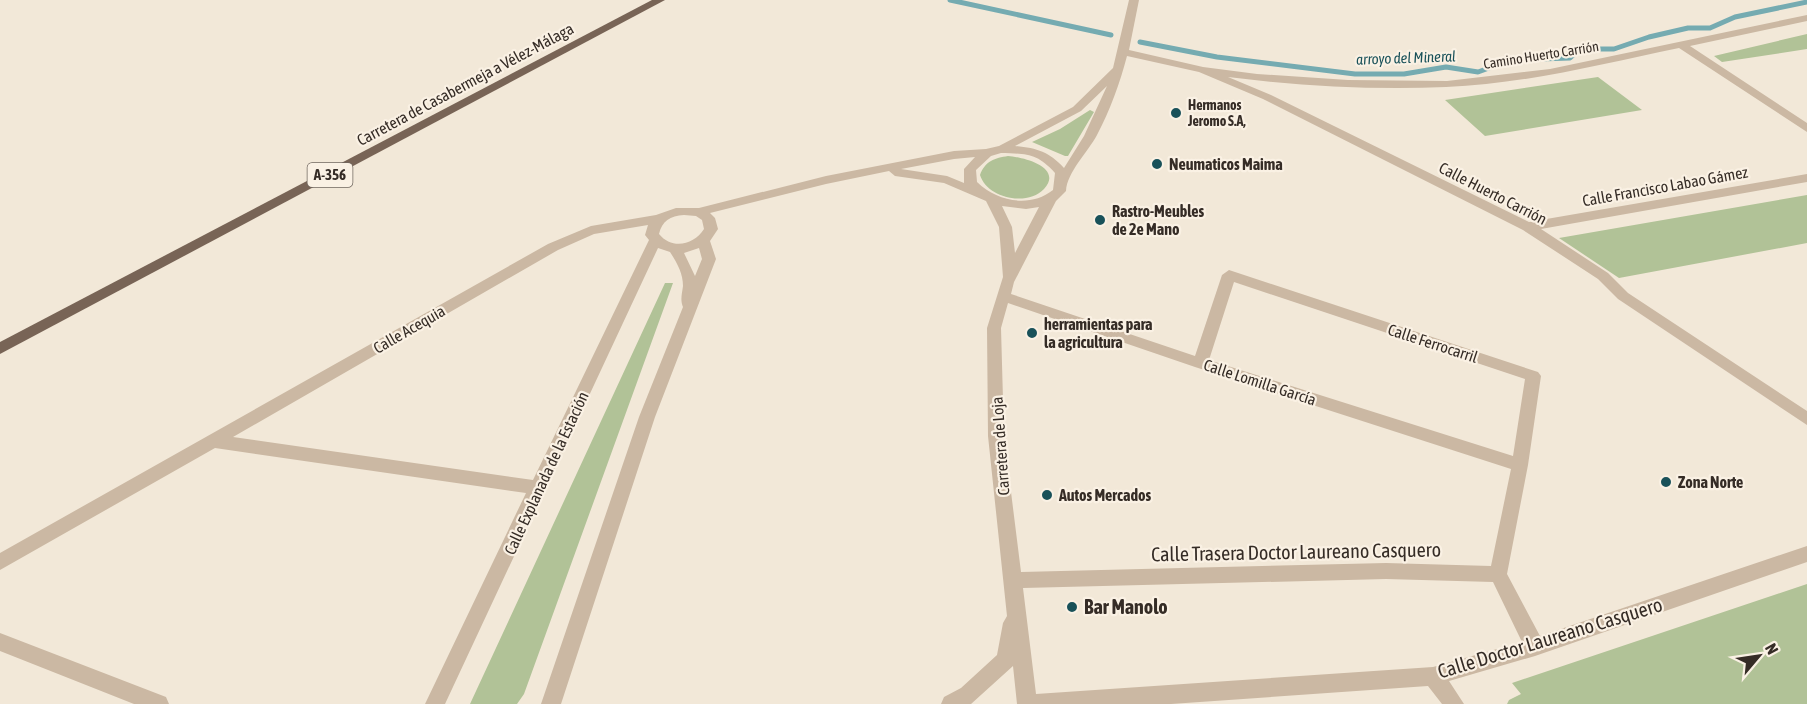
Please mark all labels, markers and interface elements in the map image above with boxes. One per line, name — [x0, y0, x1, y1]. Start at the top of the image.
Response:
street label: Carretera de Casabermeja a Vélez-Málaga — [354, 19, 577, 150]
street label: Camino Huerto Carrión — [1482, 38, 1600, 72]
water label: arroyo del Mineral — [1356, 47, 1456, 68]
place label: Hermanos Jeromo S.A, — [1187, 97, 1246, 129]
marker: Hermanos Jeromo S.A, — [1169, 106, 1183, 120]
place label: Neumaticos Maima — [1169, 155, 1283, 173]
marker: Neumaticos Maima — [1150, 157, 1164, 171]
street label: Calle Huerto Carrión — [1436, 158, 1550, 228]
road number: A-356 — [308, 163, 352, 187]
street label: Calle Francisco Labao Gámez — [1581, 163, 1749, 209]
place label: Rastro-Meubles de 2e Mano — [1112, 202, 1205, 238]
marker: Rastro-Meubles de 2e Mano — [1093, 213, 1107, 227]
street label: Calle Acequia — [370, 301, 449, 358]
place label: herramientas para la agricultura — [1044, 315, 1153, 351]
street label: Calle Ferrocarril — [1386, 320, 1481, 366]
marker: herramientas para la agricultura — [1025, 326, 1039, 340]
street label: Calle Lomilla García — [1202, 355, 1318, 409]
street label: Calle Explanada de la Estación — [500, 389, 593, 558]
street label: Carretera de Loja — [988, 396, 1013, 496]
place label: Zona Norte — [1678, 473, 1743, 491]
marker: Zona Norte — [1659, 475, 1673, 489]
place label: Autos Mercados — [1058, 486, 1152, 504]
marker: Autos Mercados — [1040, 488, 1054, 502]
street label: Calle Trasera Doctor Laureano Casquero — [1151, 537, 1441, 566]
street label: Calle Doctor Laureano Casquero — [1435, 592, 1665, 683]
place label: Bar Manolo — [1084, 595, 1168, 618]
marker: Bar Manolo — [1065, 600, 1079, 614]
north arrow — [1729, 626, 1789, 686]
text: N — [1762, 640, 1782, 657]

